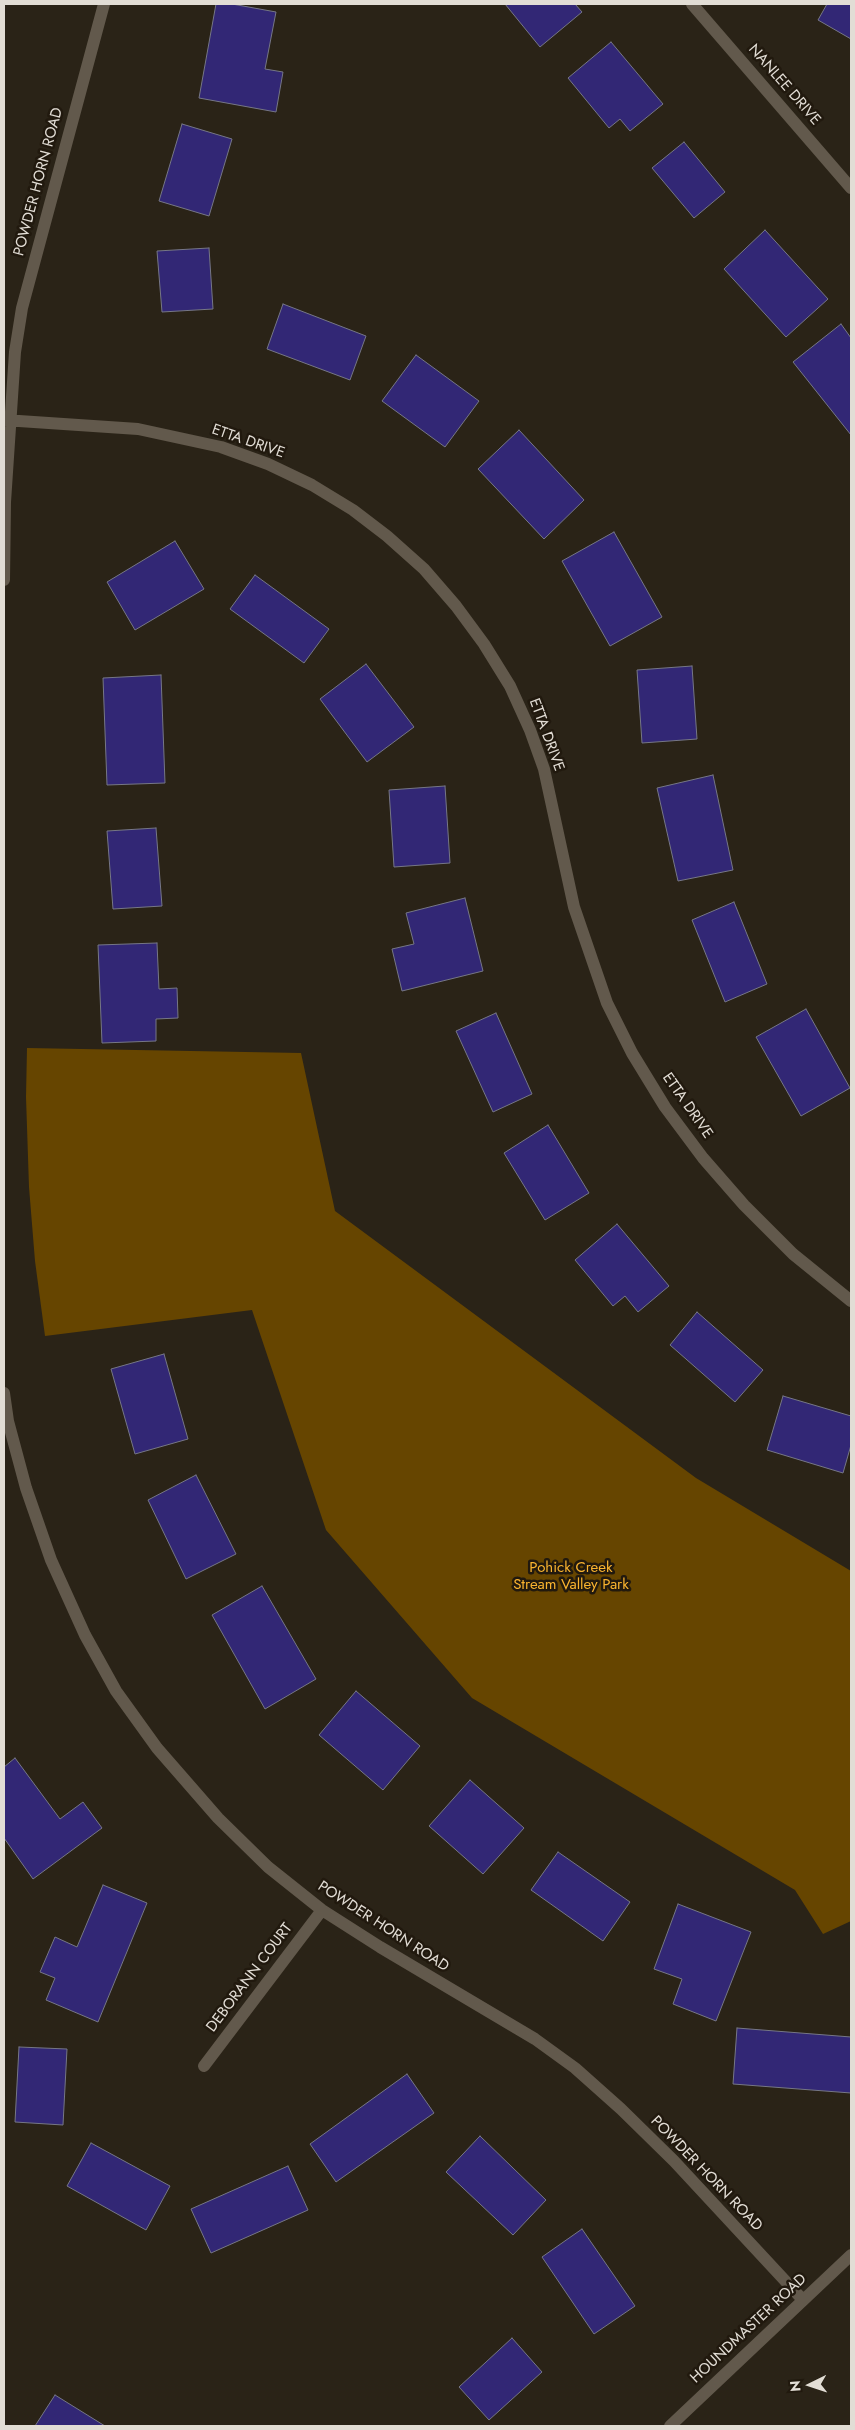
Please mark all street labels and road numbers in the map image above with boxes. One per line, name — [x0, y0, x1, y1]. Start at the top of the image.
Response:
street label: NANLEE DRIVE — [744, 41, 824, 129]
street label: POWDER HORN ROAD — [11, 106, 67, 258]
street label: ETTA DRIVE — [209, 421, 287, 463]
street label: ETTA DRIVE — [525, 696, 567, 774]
street label: ETTA DRIVE — [658, 1070, 716, 1142]
street label: POWDER HORN ROAD — [314, 1878, 452, 1976]
street label: DEBORANN COURT — [203, 1920, 297, 2036]
street label: POWDER HORN ROAD — [646, 2113, 766, 2235]
street label: HOUNDMASTER ROAD — [687, 2271, 811, 2387]

